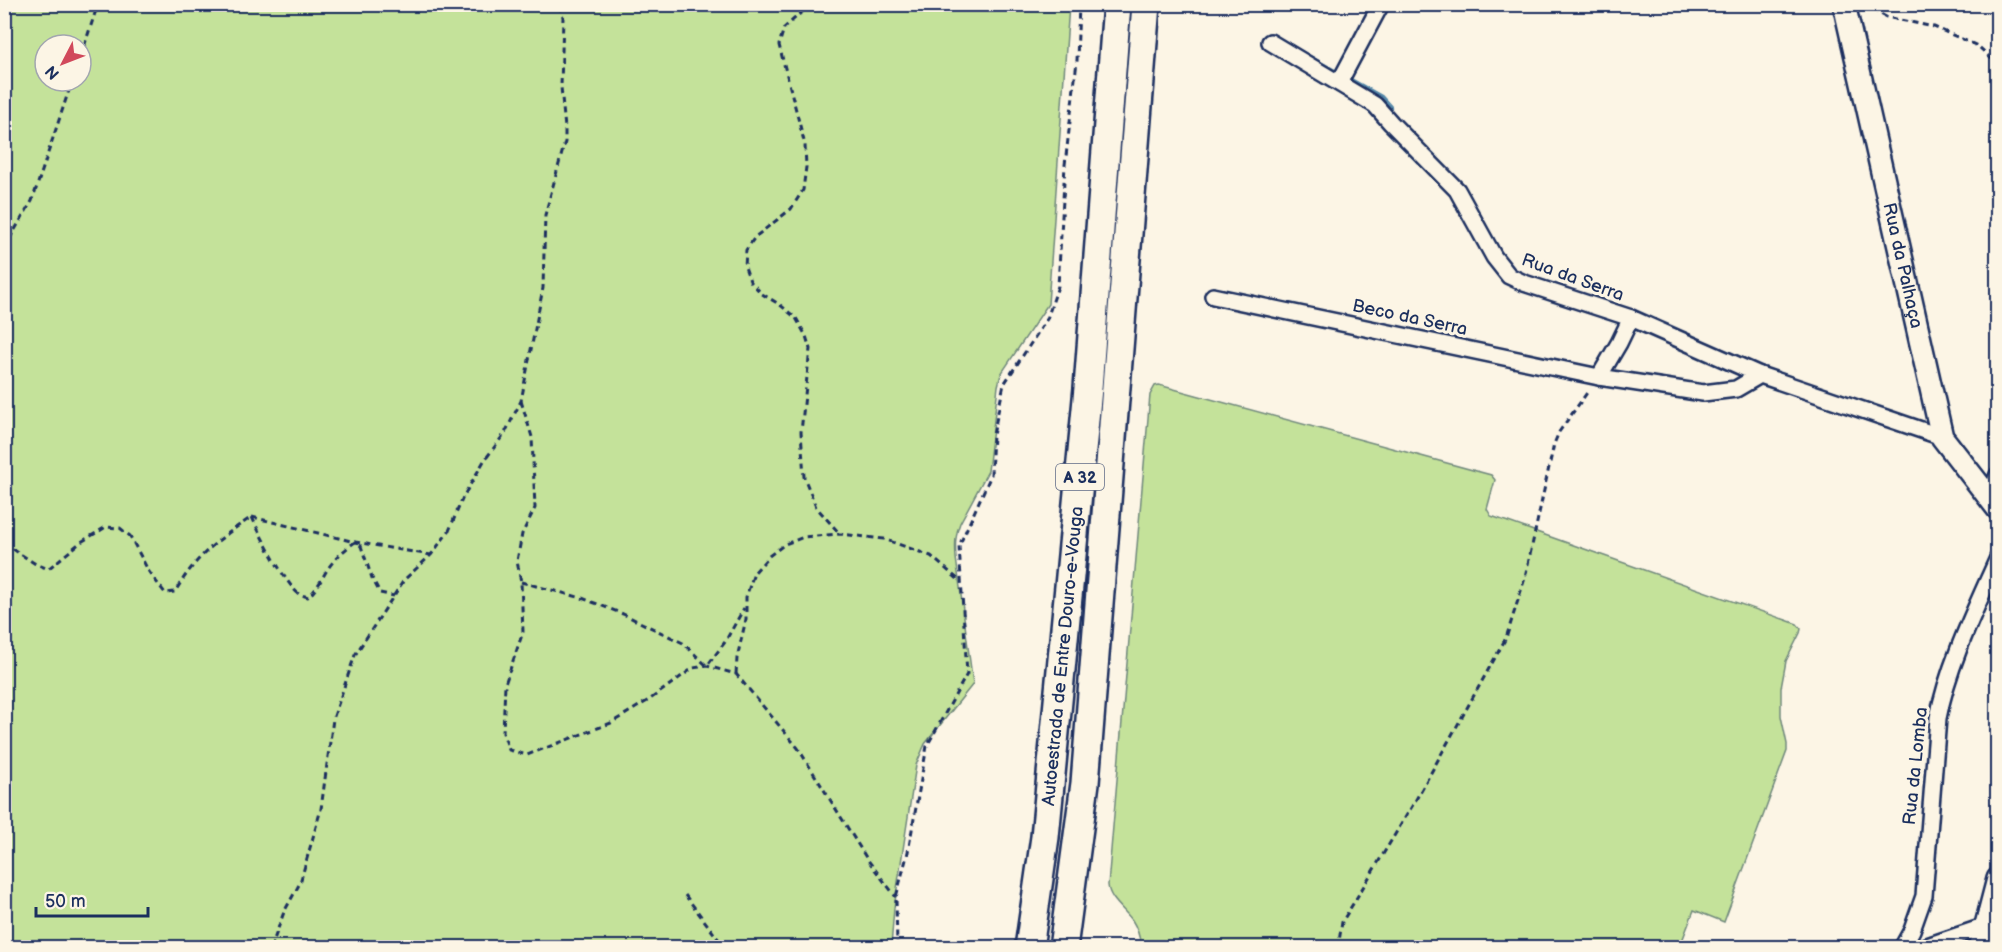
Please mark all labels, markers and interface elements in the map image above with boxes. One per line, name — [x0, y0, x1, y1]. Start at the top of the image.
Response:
north arrow — [33, 33, 93, 93]
text: N — [42, 61, 64, 83]
street label: Rua da Palhaça — [1878, 201, 1927, 330]
street label: Rua da Serra — [1519, 249, 1627, 306]
street label: Beco da Serra — [1350, 295, 1469, 340]
road number: A 32 — [1056, 464, 1104, 490]
street label: Autoestrada de Entre Douro-e-Vouga — [1038, 505, 1088, 807]
street label: Rua da Lomba — [1899, 706, 1932, 826]
scale bar — [36, 880, 148, 918]
text: 50 m — [45, 891, 86, 912]

